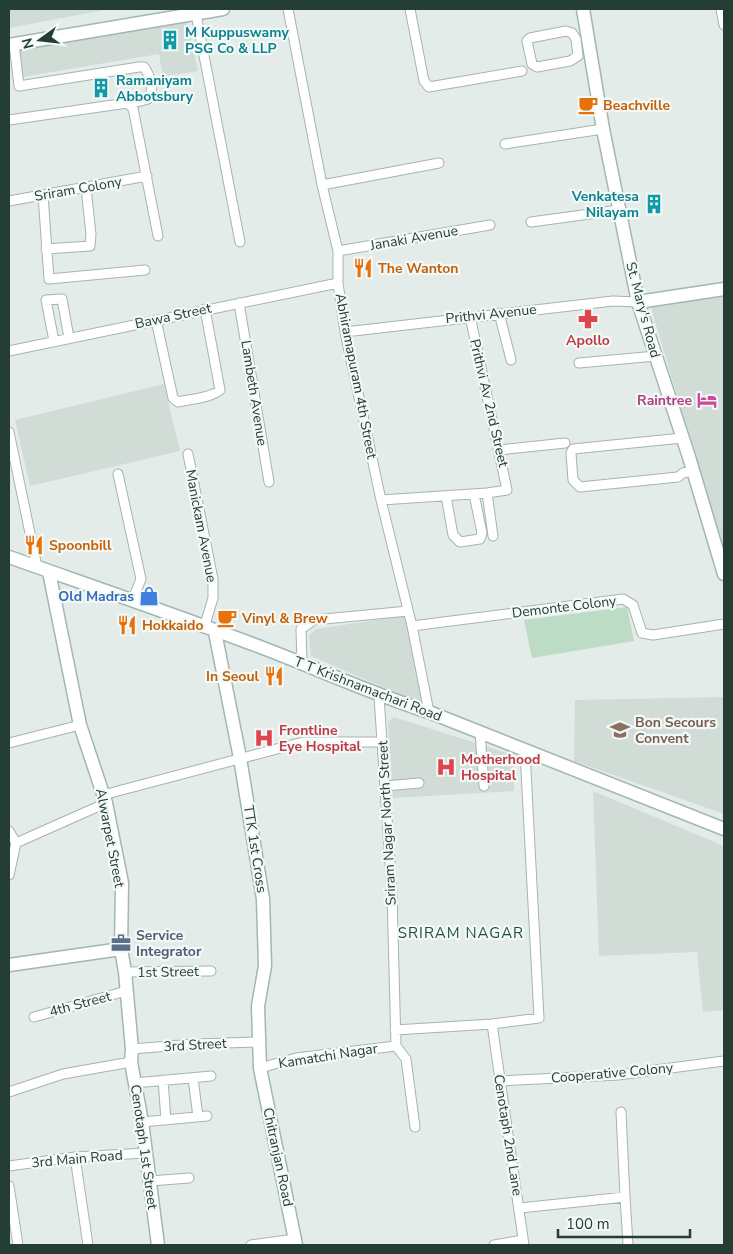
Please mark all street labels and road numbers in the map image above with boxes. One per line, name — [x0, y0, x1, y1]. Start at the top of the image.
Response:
street label: Sriram Colony — [33, 172, 124, 206]
street label: Janaki Avenue — [368, 221, 459, 255]
street label: St. Mary's Road — [621, 260, 665, 360]
street label: Abhiramapuram 4th Street — [331, 292, 381, 461]
street label: Bawa Street — [133, 299, 213, 333]
street label: Prithvi Avenue — [445, 300, 537, 328]
street label: Prithvi Av 2nd Street — [465, 337, 513, 469]
street label: Lambeth Avenue — [236, 339, 272, 447]
street label: Manickam Avenue — [181, 468, 221, 584]
street label: Demonte Colony — [511, 591, 618, 623]
street label: T T Krishnamachari Road — [291, 652, 445, 726]
street label: Sriram Nagar North Street — [373, 740, 401, 906]
street label: Alwarpet Street — [91, 787, 129, 889]
street label: TTK 1st Cross — [239, 804, 271, 894]
street label: 1st Street — [137, 962, 199, 982]
street label: 4th Street — [47, 987, 113, 1021]
street label: 3rd Street — [163, 1034, 227, 1056]
street label: Kamatchi Nagar — [277, 1039, 379, 1073]
street label: Cooperative Colony — [550, 1058, 675, 1088]
street label: Cenotaph 2nd Lane — [489, 1073, 527, 1197]
street label: Cenotaph 1st Street — [126, 1083, 162, 1211]
street label: Chitranjan Road — [258, 1106, 298, 1208]
street label: 3rd Main Road — [30, 1146, 124, 1172]

